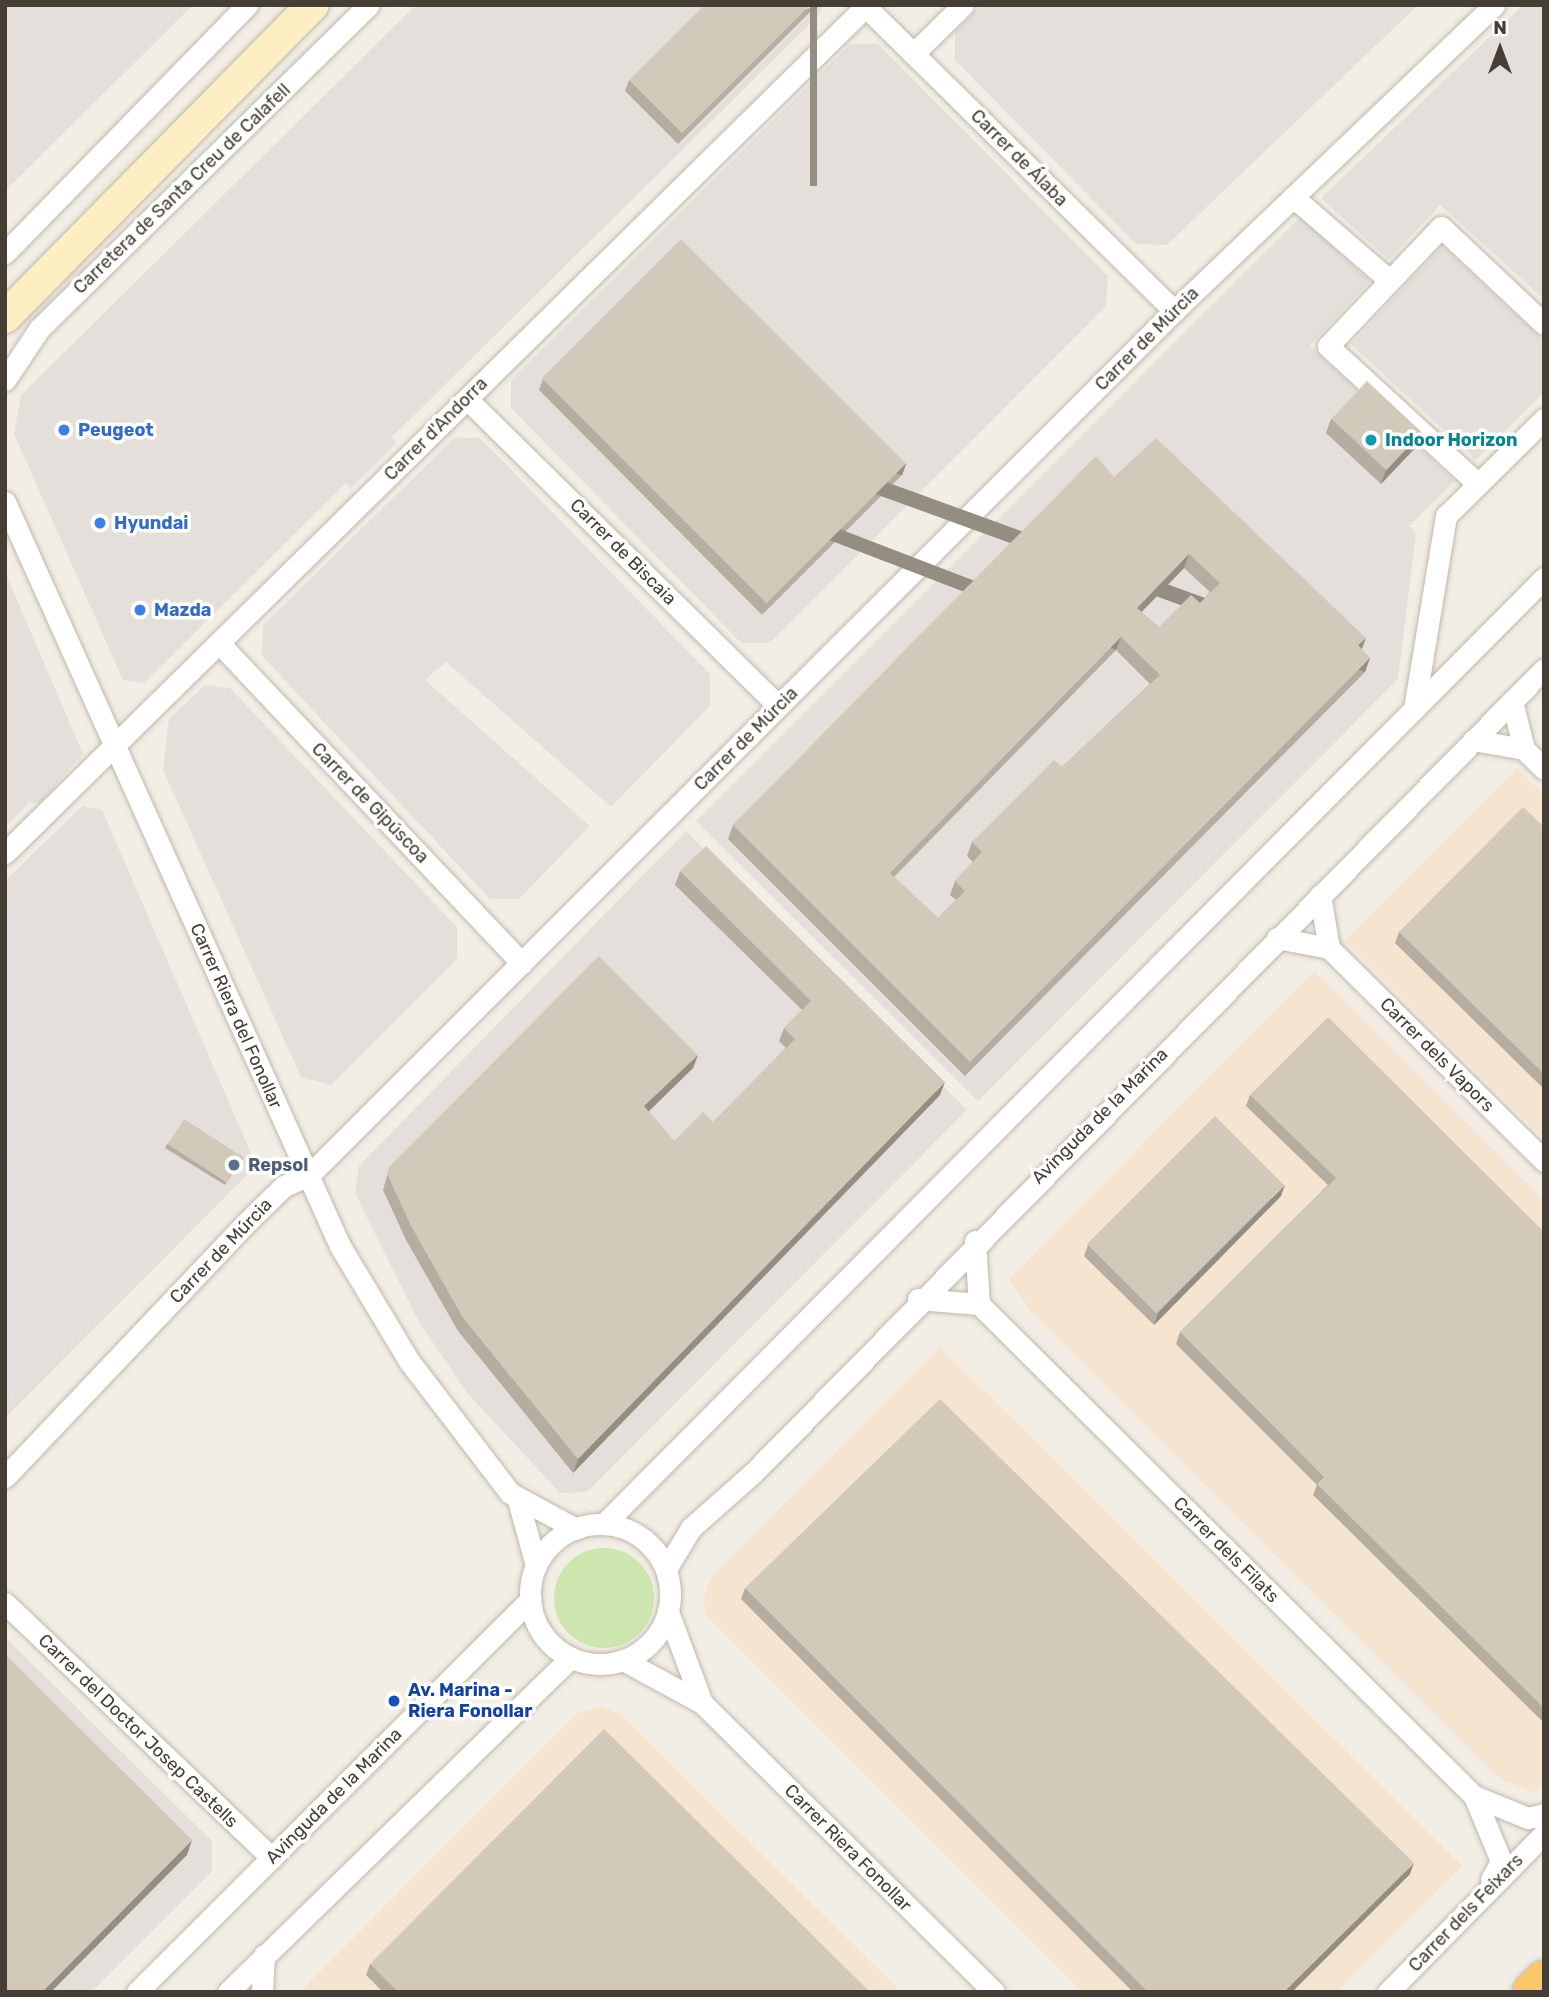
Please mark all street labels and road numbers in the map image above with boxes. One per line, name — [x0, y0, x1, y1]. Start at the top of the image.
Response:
street label: Carretera de Santa Creu de Calafell — [69, 79, 295, 299]
street label: Carrer de Álaba — [966, 105, 1072, 211]
street label: Carrer de Múrcia — [1091, 283, 1203, 395]
street label: Carrer d'Andorra — [380, 373, 492, 485]
street label: Carrer de Biscaia — [565, 494, 681, 610]
street label: Carrer de Múrcia — [690, 683, 802, 795]
street label: Carrer de Gipúscoa — [307, 738, 433, 868]
street label: Carrer Riera del Fonollar — [185, 920, 287, 1112]
street label: Carrer dels Vapors — [1375, 993, 1499, 1117]
street label: Avinguda de la Marina — [1027, 1043, 1173, 1189]
street label: Carrer de Múrcia — [165, 1194, 277, 1308]
street label: Carrer dels Filats — [1169, 1493, 1283, 1607]
street label: Carrer del Doctor Josep Castells — [33, 1629, 243, 1833]
street label: Avinguda de la Marina — [261, 1723, 407, 1869]
street label: Carrer Riera Fonollar — [780, 1780, 916, 1916]
street label: Carrer dels Feixars — [1404, 1849, 1528, 1977]

